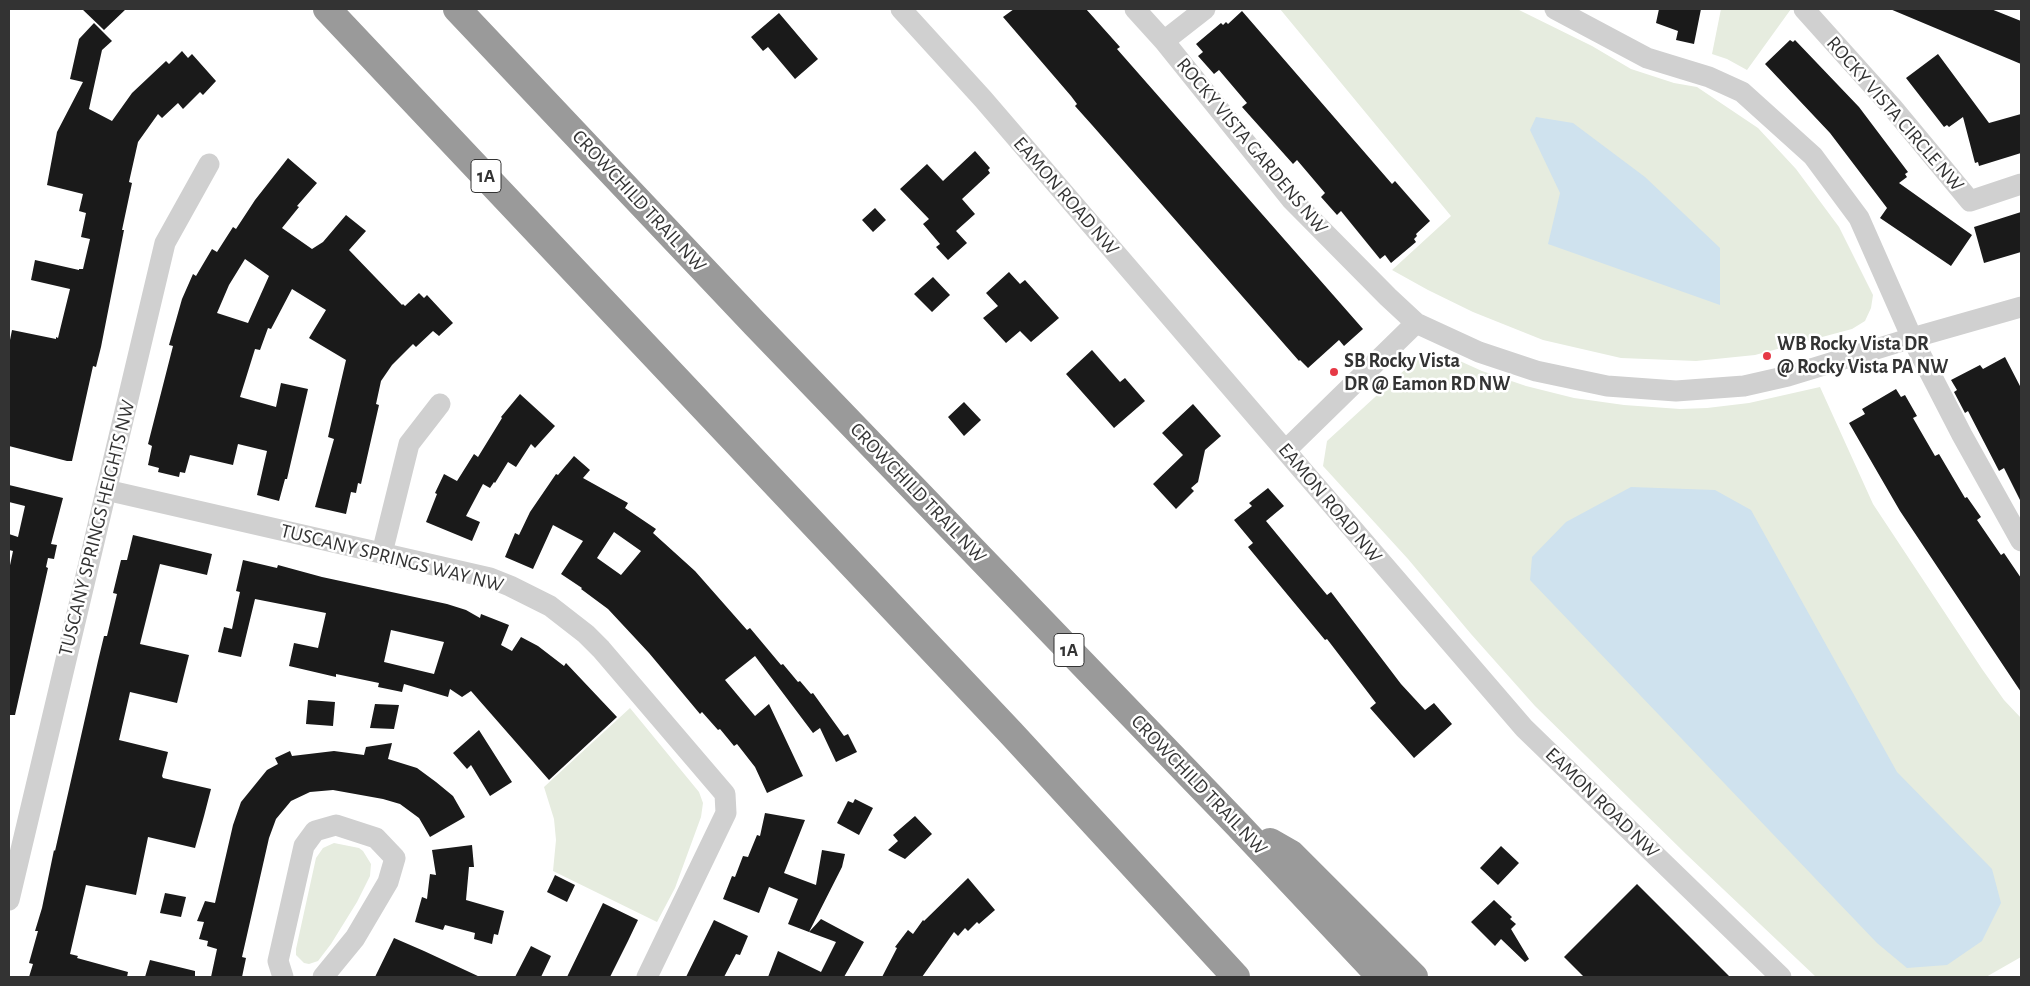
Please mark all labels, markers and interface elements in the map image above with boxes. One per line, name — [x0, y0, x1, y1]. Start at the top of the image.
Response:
street label: ROCKY VISTA CIRCLE NW — [1821, 32, 1969, 196]
street label: ROCKY VISTA GARDENS NW — [1171, 53, 1333, 239]
street label: CROWCHILD TRAIL NW — [567, 125, 711, 277]
street label: EAMON ROAD NW — [1008, 132, 1124, 260]
road number: 1A — [471, 160, 501, 192]
place label: WB Rocky Vista DR @ Rocky Vista PA NW — [1777, 332, 1948, 379]
place label: SB Rocky Vista DR @ Eamon RD NW — [1344, 349, 1510, 396]
marker: WB Rocky Vista DR @ Rocky Vista PA NW — [1761, 350, 1773, 362]
marker: SB Rocky Vista DR @ Eamon RD NW — [1328, 366, 1340, 378]
street label: TUSCANY SPRINGS HEIGHTS NW — [54, 398, 140, 658]
street label: CROWCHILD TRAIL NW — [845, 418, 991, 568]
street label: EAMON ROAD NW — [1273, 438, 1387, 568]
street label: TUSCANY SPRINGS WAY NW — [278, 519, 506, 597]
road number: 1A — [1054, 634, 1084, 666]
street label: CROWCHILD TRAIL NW — [1126, 710, 1272, 860]
street label: EAMON ROAD NW — [1540, 743, 1664, 863]

